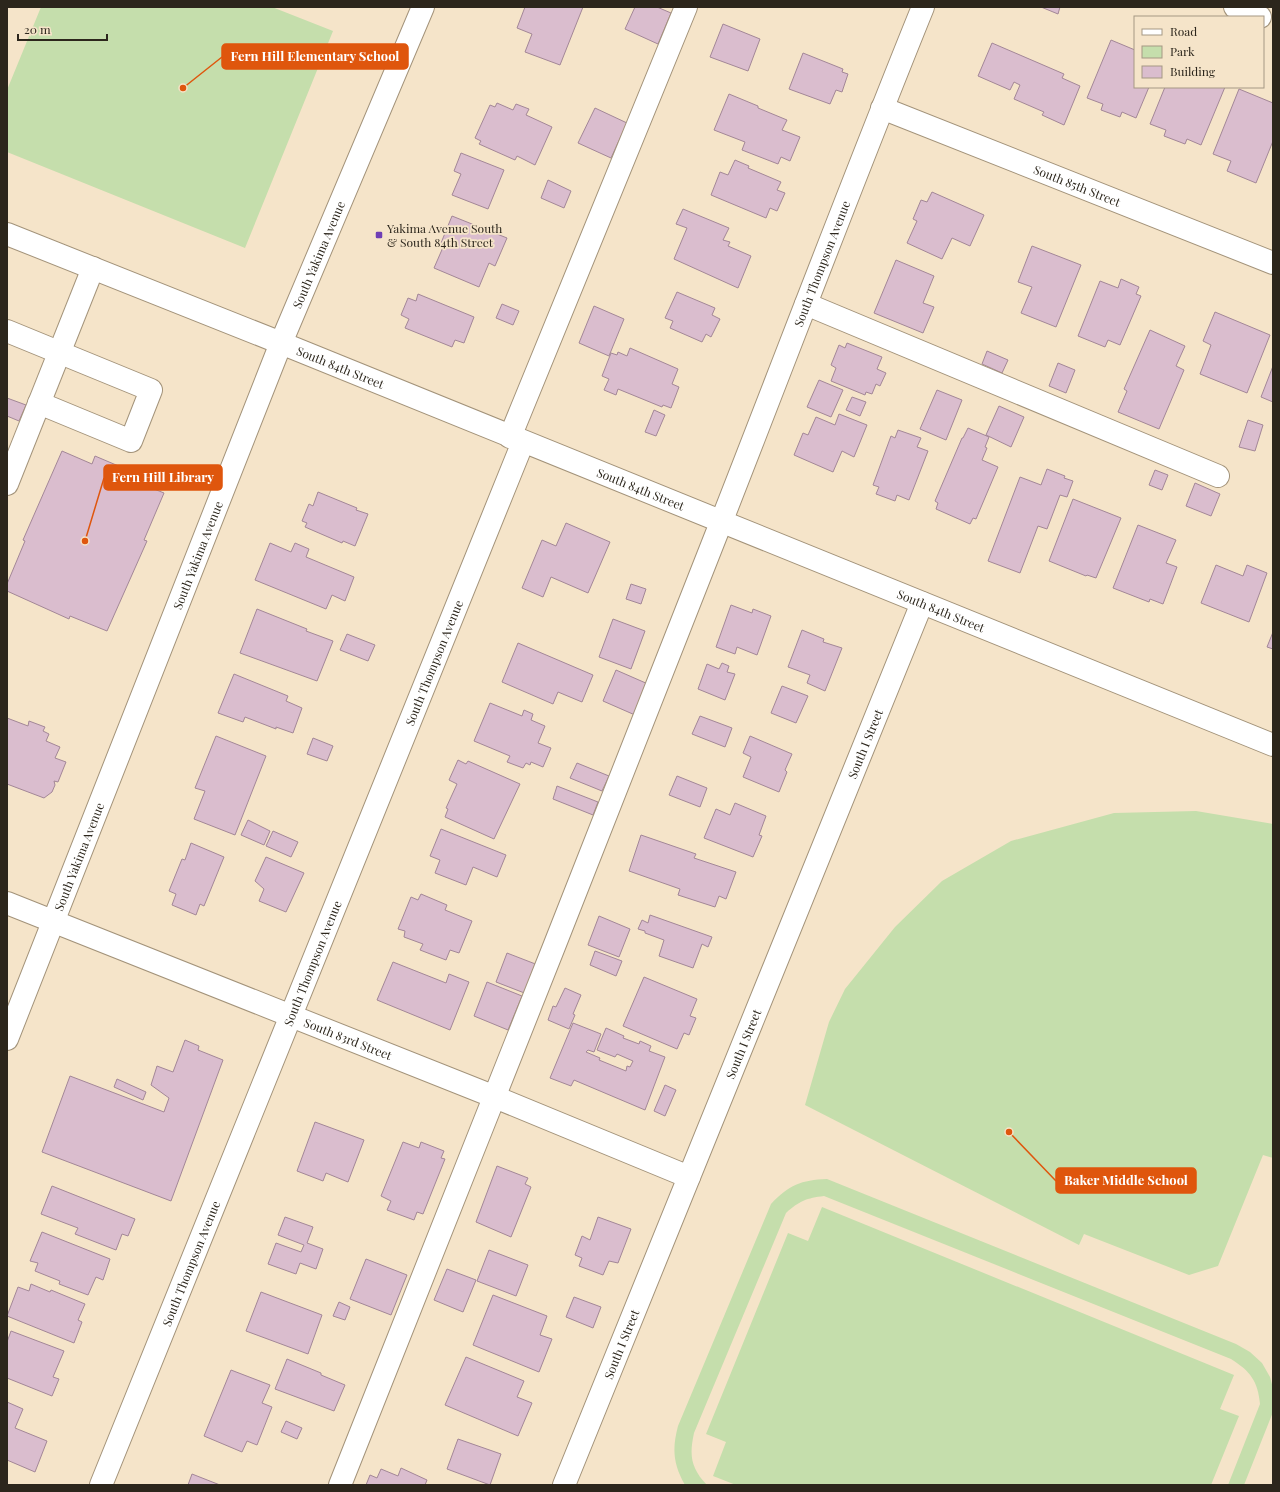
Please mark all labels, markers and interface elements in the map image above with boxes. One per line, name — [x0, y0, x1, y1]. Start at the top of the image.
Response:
scale bar — [18, 16, 107, 42]
legend — [1134, 16, 1264, 88]
text: 20 m — [24, 21, 51, 37]
text: Road — [1170, 23, 1197, 39]
text: Park — [1170, 43, 1195, 59]
callout: Fern Hill Elementary School — [222, 44, 408, 69]
text: Fern Hill Elementary School — [231, 47, 399, 64]
text: Building — [1170, 63, 1216, 79]
street label: South 85th Street — [1031, 161, 1124, 210]
street label: South Yakima Avenue — [289, 198, 348, 311]
street label: South Thompson Avenue — [790, 198, 853, 329]
place label: Yakima Avenue South & South 84th Street — [386, 220, 502, 250]
marker: Yakima Avenue South & South 84th Street — [374, 230, 384, 240]
street label: South 84th Street — [294, 342, 387, 392]
street label: South 84th Street — [595, 464, 688, 514]
callout: Fern Hill Library — [104, 465, 222, 490]
text: Fern Hill Library — [112, 468, 214, 485]
street label: South Yakima Avenue — [169, 499, 226, 612]
street label: South 84th Street — [895, 586, 988, 636]
street label: South Thompson Avenue — [401, 598, 466, 728]
street label: South I Street — [844, 706, 886, 781]
street label: South Yakima Avenue — [50, 800, 107, 913]
street label: South Thompson Avenue — [280, 898, 345, 1028]
street label: South I Street — [722, 1006, 765, 1081]
street label: South 83rd Street — [302, 1014, 395, 1064]
callout: Baker Middle School — [1056, 1168, 1196, 1193]
text: Baker Middle School — [1064, 1171, 1188, 1188]
street label: South Thompson Avenue — [158, 1198, 223, 1329]
street label: South I Street — [600, 1306, 643, 1381]

